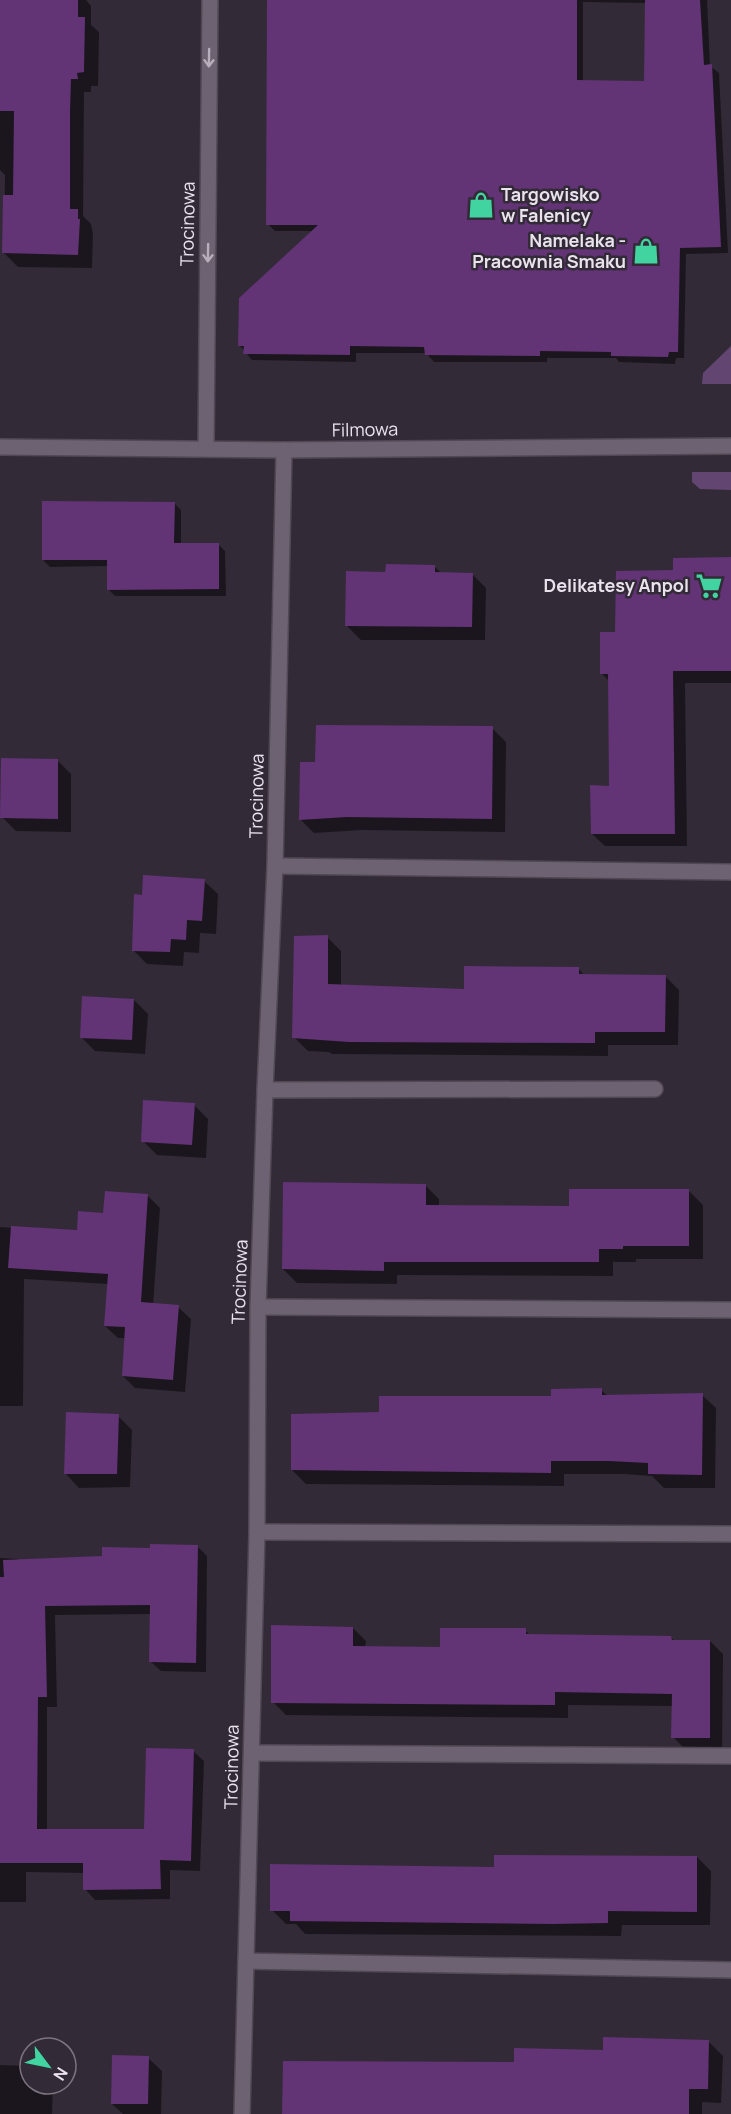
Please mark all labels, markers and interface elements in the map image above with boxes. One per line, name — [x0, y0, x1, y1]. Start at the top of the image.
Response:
one-way arrow — [204, 48, 215, 68]
street label: Trocinowa — [174, 181, 200, 267]
place label: Targowisko w Falenicy — [501, 182, 600, 227]
shop icon: Targowisko w Falenicy — [466, 190, 496, 220]
place label: Namelaka - Pracownia Smaku — [472, 228, 626, 273]
shop icon: Namelaka - Pracownia Smaku — [631, 236, 661, 266]
one-way arrow — [202, 243, 213, 263]
street label: Filmowa — [332, 416, 398, 442]
supermarket icon: Delikatesy Anpol — [694, 571, 724, 601]
place label: Delikatesy Anpol — [544, 573, 689, 597]
street label: Trocinowa — [243, 753, 269, 839]
street label: Trocinowa — [226, 1239, 252, 1325]
street label: Trocinowa — [218, 1724, 244, 1810]
north arrow — [18, 2036, 78, 2096]
text: N — [48, 2063, 73, 2085]

